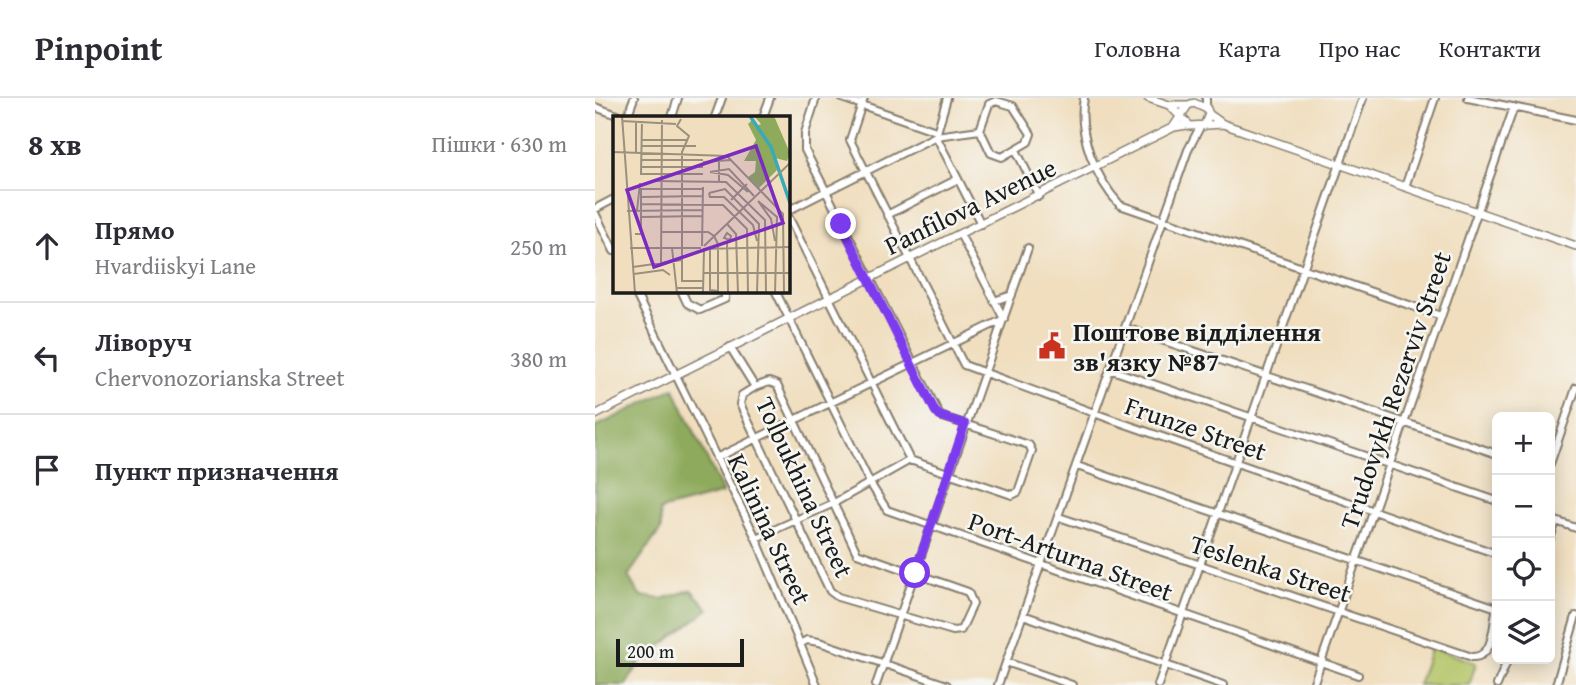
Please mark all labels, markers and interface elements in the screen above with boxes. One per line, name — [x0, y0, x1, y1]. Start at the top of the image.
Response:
text: Pinpoint — [35, 24, 162, 72]
text: Головна — [1094, 31, 1181, 66]
text: Карта — [1219, 31, 1281, 66]
text: Про нас — [1319, 31, 1401, 66]
text: Контакти — [1439, 31, 1541, 66]
inset map — [613, 116, 789, 292]
text: 8 хв — [28, 122, 82, 166]
text: Пішки · 630 m — [432, 127, 567, 160]
street label: Panfilova Avenue — [877, 148, 1063, 264]
route end — [825, 208, 856, 239]
text: Прямо — [95, 210, 175, 249]
icon: ahead — [28, 227, 66, 265]
text: 250 m — [510, 230, 567, 263]
street label: Trudovykh Rezerviv Street — [1329, 246, 1461, 534]
text: Hvardiiskyi Lane — [95, 249, 256, 282]
place label: Поштове відділення зв'язку №87 — [1073, 312, 1321, 381]
text: Ліворуч — [95, 322, 192, 361]
public building icon: Поштове відділення зв'язку №87 — [1037, 331, 1067, 361]
icon: left — [28, 339, 66, 377]
text: 380 m — [510, 342, 567, 375]
text: Chervonozorianska Street — [95, 361, 345, 394]
street label: Frunze Street — [1120, 386, 1272, 470]
street label: Tolbukhina Street — [746, 390, 864, 584]
map controls — [1492, 412, 1555, 664]
button: + — [1492, 412, 1555, 475]
street label: Kalinina Street — [718, 447, 822, 611]
icon: arrive — [28, 451, 66, 489]
text: Пункт призначення — [95, 451, 339, 490]
button: − — [1492, 475, 1555, 538]
street label: Port-Arturna Street — [963, 501, 1179, 611]
street label: Teslenka Street — [1185, 524, 1357, 612]
button: locate — [1492, 538, 1555, 601]
route start — [899, 557, 930, 588]
button: layers — [1492, 601, 1555, 664]
scale bar — [616, 636, 744, 668]
text: 200 m — [627, 637, 674, 665]

